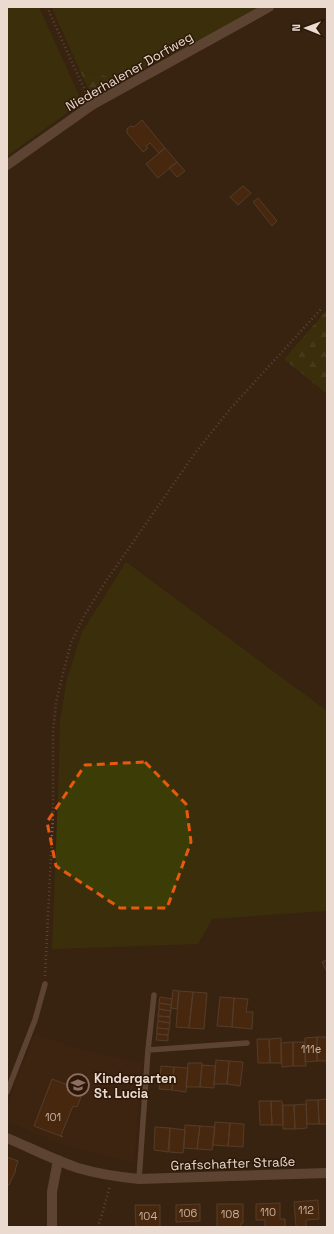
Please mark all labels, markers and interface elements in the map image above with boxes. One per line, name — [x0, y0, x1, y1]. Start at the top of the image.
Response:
north arrow — [286, 8, 326, 48]
text: N — [289, 24, 303, 32]
street label: Niederhalener Dorfweg — [62, 28, 196, 115]
house number: 111e — [301, 1042, 321, 1056]
place label: Kindergarten St. Lucia — [94, 1070, 176, 1102]
school or university icon: Kindergarten St. Lucia — [65, 1072, 91, 1098]
house number: 101 — [45, 1110, 61, 1124]
street label: Grafschafter Straße — [170, 1153, 296, 1174]
house number: 112 — [298, 1203, 314, 1217]
house number: 110 — [260, 1205, 276, 1219]
house number: 106 — [179, 1206, 197, 1220]
house number: 108 — [221, 1207, 239, 1221]
house number: 104 — [139, 1209, 157, 1223]

